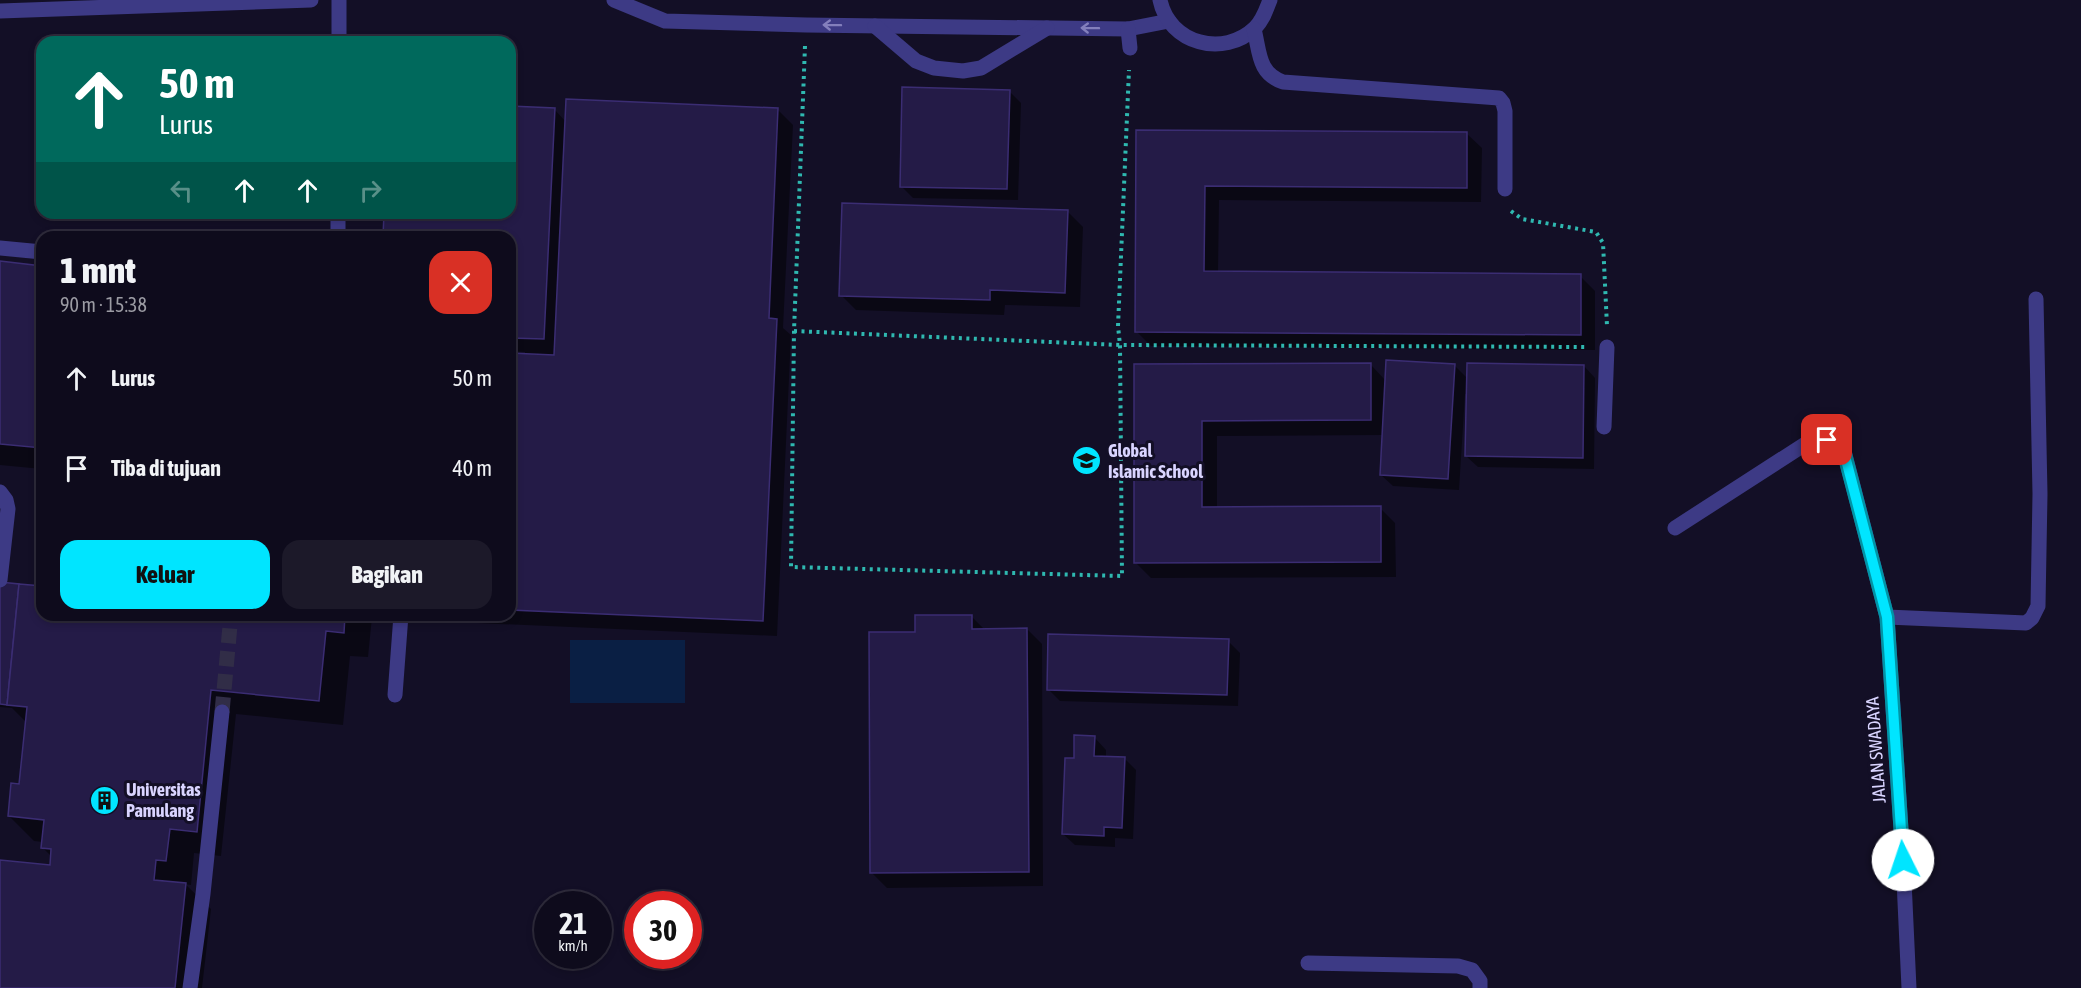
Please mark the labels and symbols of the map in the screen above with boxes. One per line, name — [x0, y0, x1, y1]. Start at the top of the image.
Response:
one-way arrow — [823, 19, 843, 31]
one-way arrow — [1080, 23, 1100, 34]
pin — [1801, 414, 1852, 465]
place label: Global Islamic School — [1108, 440, 1203, 482]
school or university icon: Global Islamic School — [1071, 445, 1103, 477]
street label: JALAN SWADAYA — [1861, 696, 1890, 804]
place label: Universitas Pamulang — [126, 779, 201, 821]
building icon: Universitas Pamulang — [89, 784, 121, 816]
position arrow — [1871, 828, 1935, 892]
speed limit sign: 30 — [624, 891, 702, 969]

